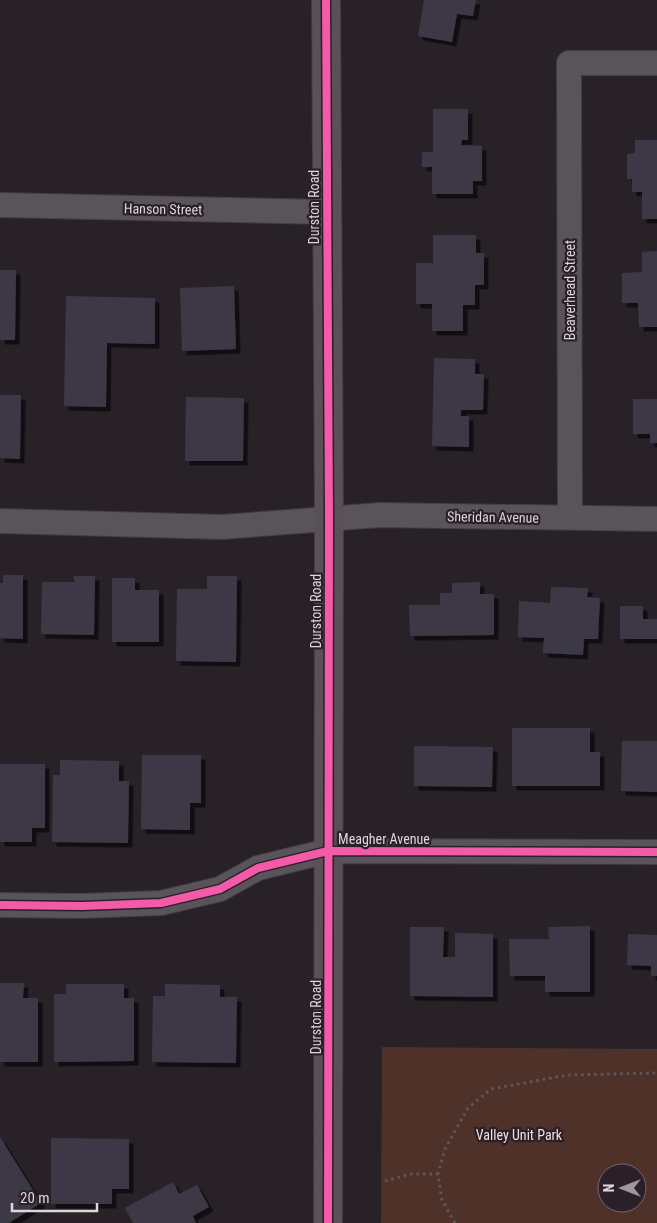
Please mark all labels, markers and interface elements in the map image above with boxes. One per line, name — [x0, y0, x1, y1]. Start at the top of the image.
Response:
street label: Durston Road — [306, 170, 322, 244]
street label: Hanson Street — [124, 200, 202, 218]
street label: Beaverhead Street — [562, 240, 578, 340]
street label: Sheridan Avenue — [447, 508, 540, 526]
street label: Durston Road — [308, 574, 324, 648]
street label: Meagher Avenue — [338, 831, 430, 847]
street label: Durston Road — [308, 980, 324, 1054]
park label: Valley Unit Park — [476, 1127, 563, 1143]
north arrow — [597, 1163, 647, 1213]
scale bar — [12, 1180, 98, 1212]
text: N — [601, 1184, 617, 1192]
text: 20 m — [20, 1189, 50, 1207]

